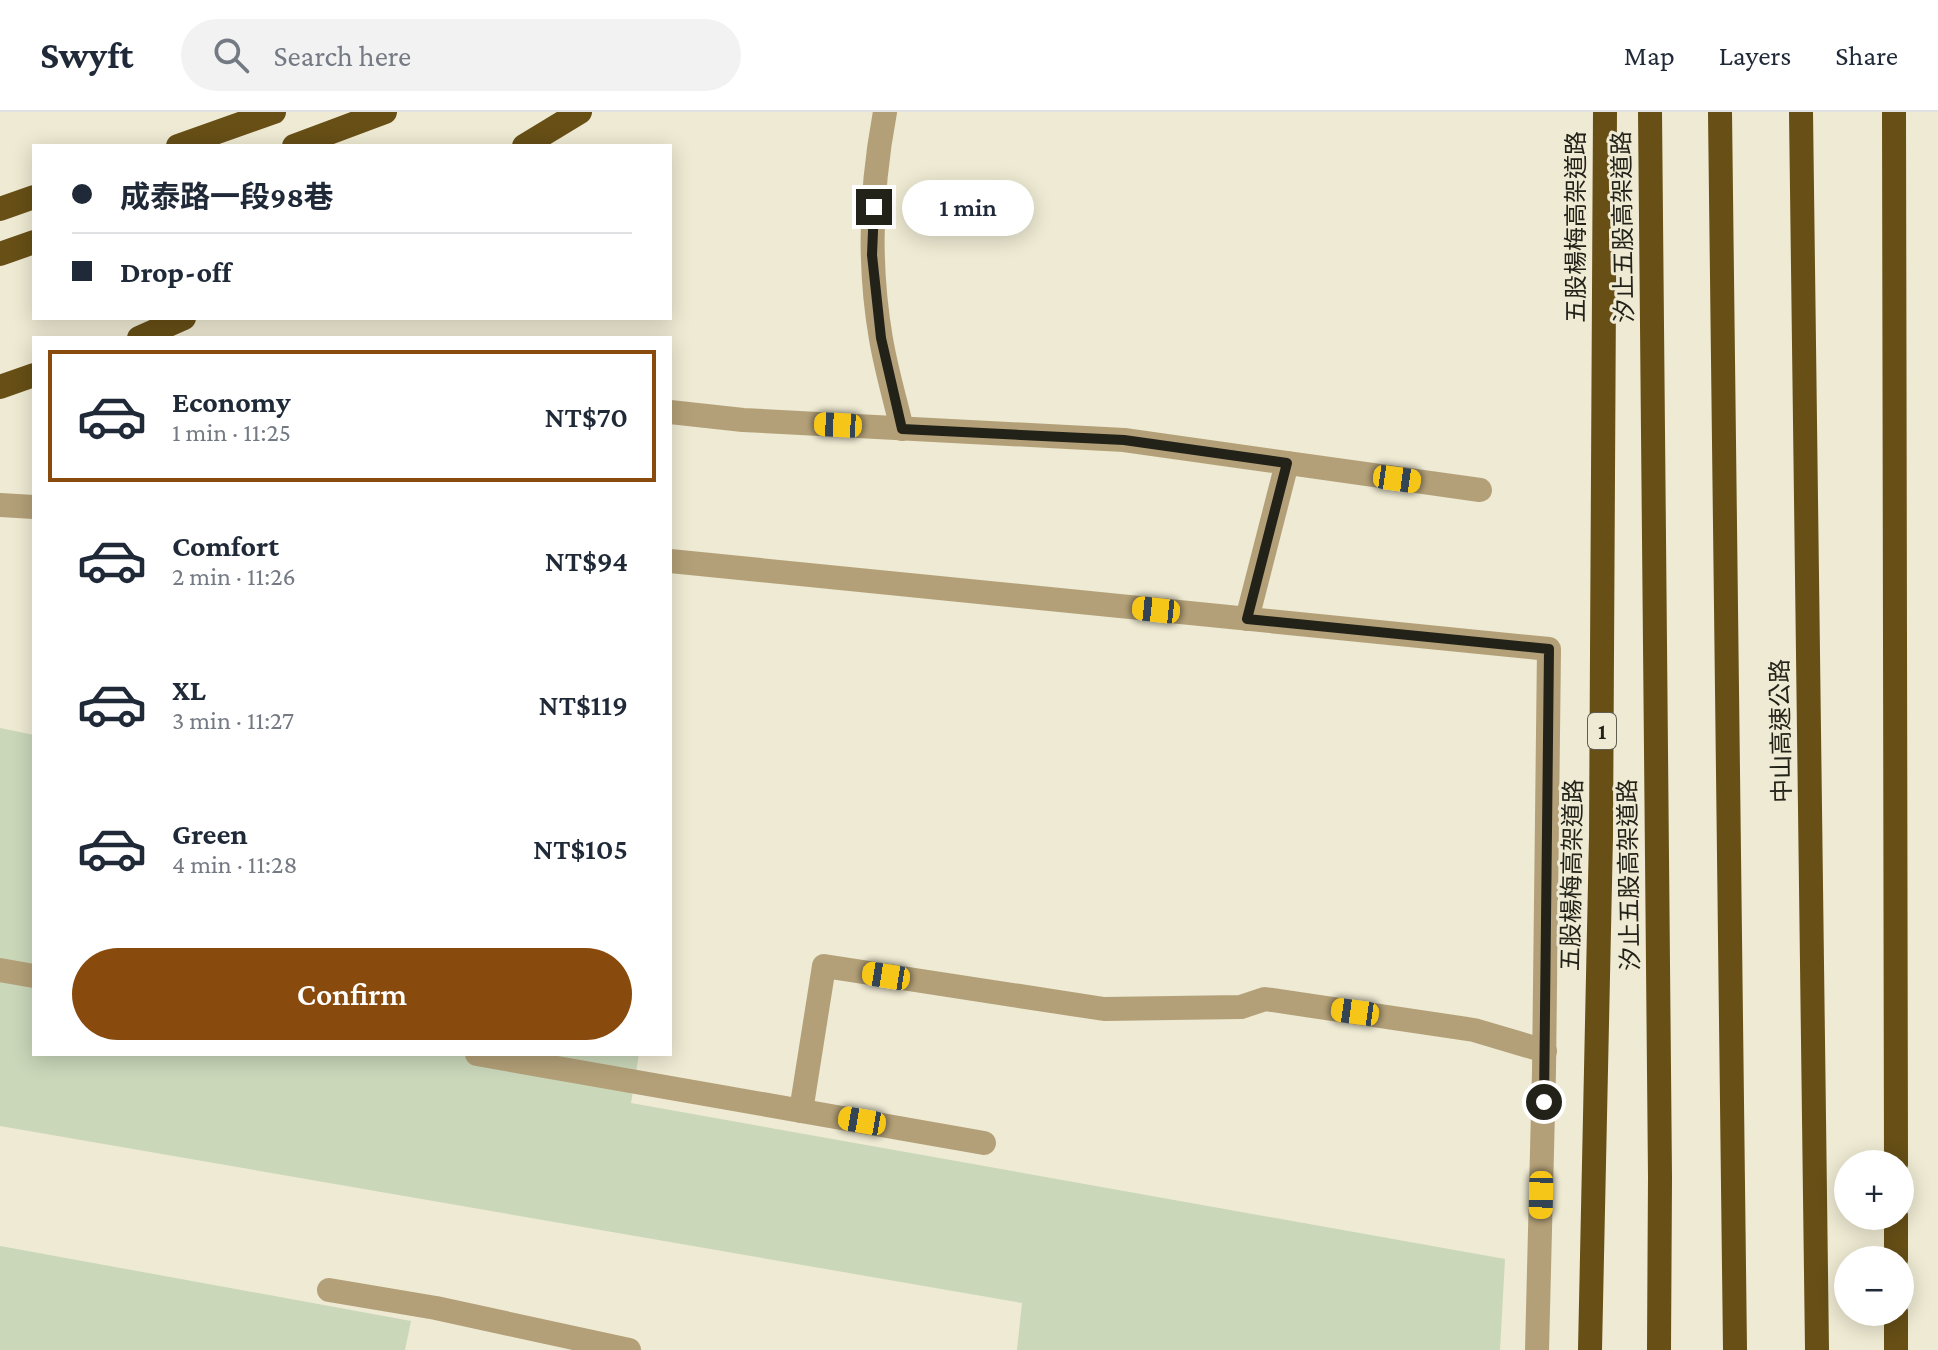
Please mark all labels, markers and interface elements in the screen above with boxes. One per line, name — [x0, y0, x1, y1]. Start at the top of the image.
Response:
search box — [181, 19, 741, 91]
icon: search — [209, 33, 253, 77]
text: Swyft — [40, 34, 133, 76]
text: Search here — [273, 39, 411, 72]
text: Map — [1624, 40, 1675, 71]
text: Layers — [1719, 40, 1791, 71]
text: Share — [1835, 40, 1898, 71]
street label: 五股楊梅高架道路 — [1562, 131, 1589, 323]
street label: 汐止五股高架道路 — [1607, 131, 1638, 323]
callout: 1 min — [902, 179, 1034, 235]
text: 成泰路一段98巷 — [120, 180, 334, 213]
route end — [856, 189, 892, 225]
text: 1 min — [939, 193, 997, 222]
text: Drop-off — [120, 255, 231, 288]
icon: car — [76, 380, 148, 452]
text: Economy — [172, 385, 291, 418]
text: NT$70 — [544, 400, 628, 433]
car — [813, 412, 863, 438]
text: 1 min · 11:25 — [172, 418, 291, 447]
car — [1372, 464, 1422, 494]
icon: car — [76, 524, 148, 596]
text: Comfort — [172, 529, 279, 562]
text: NT$94 — [545, 544, 628, 577]
text: 2 min · 11:26 — [172, 562, 296, 591]
car — [1131, 596, 1181, 624]
street label: 中山高速公路 — [1766, 659, 1795, 803]
icon: car — [76, 668, 148, 740]
text: XL — [172, 673, 206, 706]
text: NT$119 — [539, 688, 628, 721]
text: 3 min · 11:27 — [172, 706, 294, 735]
road number: 1 — [1588, 713, 1616, 749]
street label: 五股楊梅高架道路 — [1556, 779, 1587, 971]
street label: 汐止五股高架道路 — [1613, 779, 1644, 971]
icon: car — [76, 812, 148, 884]
text: Green — [172, 817, 248, 850]
text: NT$105 — [533, 832, 628, 865]
text: 4 min · 11:28 — [172, 850, 297, 879]
button: Confirm — [72, 948, 632, 1040]
car — [860, 960, 912, 992]
car — [1330, 997, 1380, 1027]
route start — [1526, 1084, 1562, 1120]
car — [836, 1105, 888, 1137]
map controls — [1834, 1150, 1914, 1326]
button: + — [1834, 1150, 1914, 1230]
car — [1529, 1171, 1553, 1219]
button: − — [1834, 1246, 1914, 1326]

